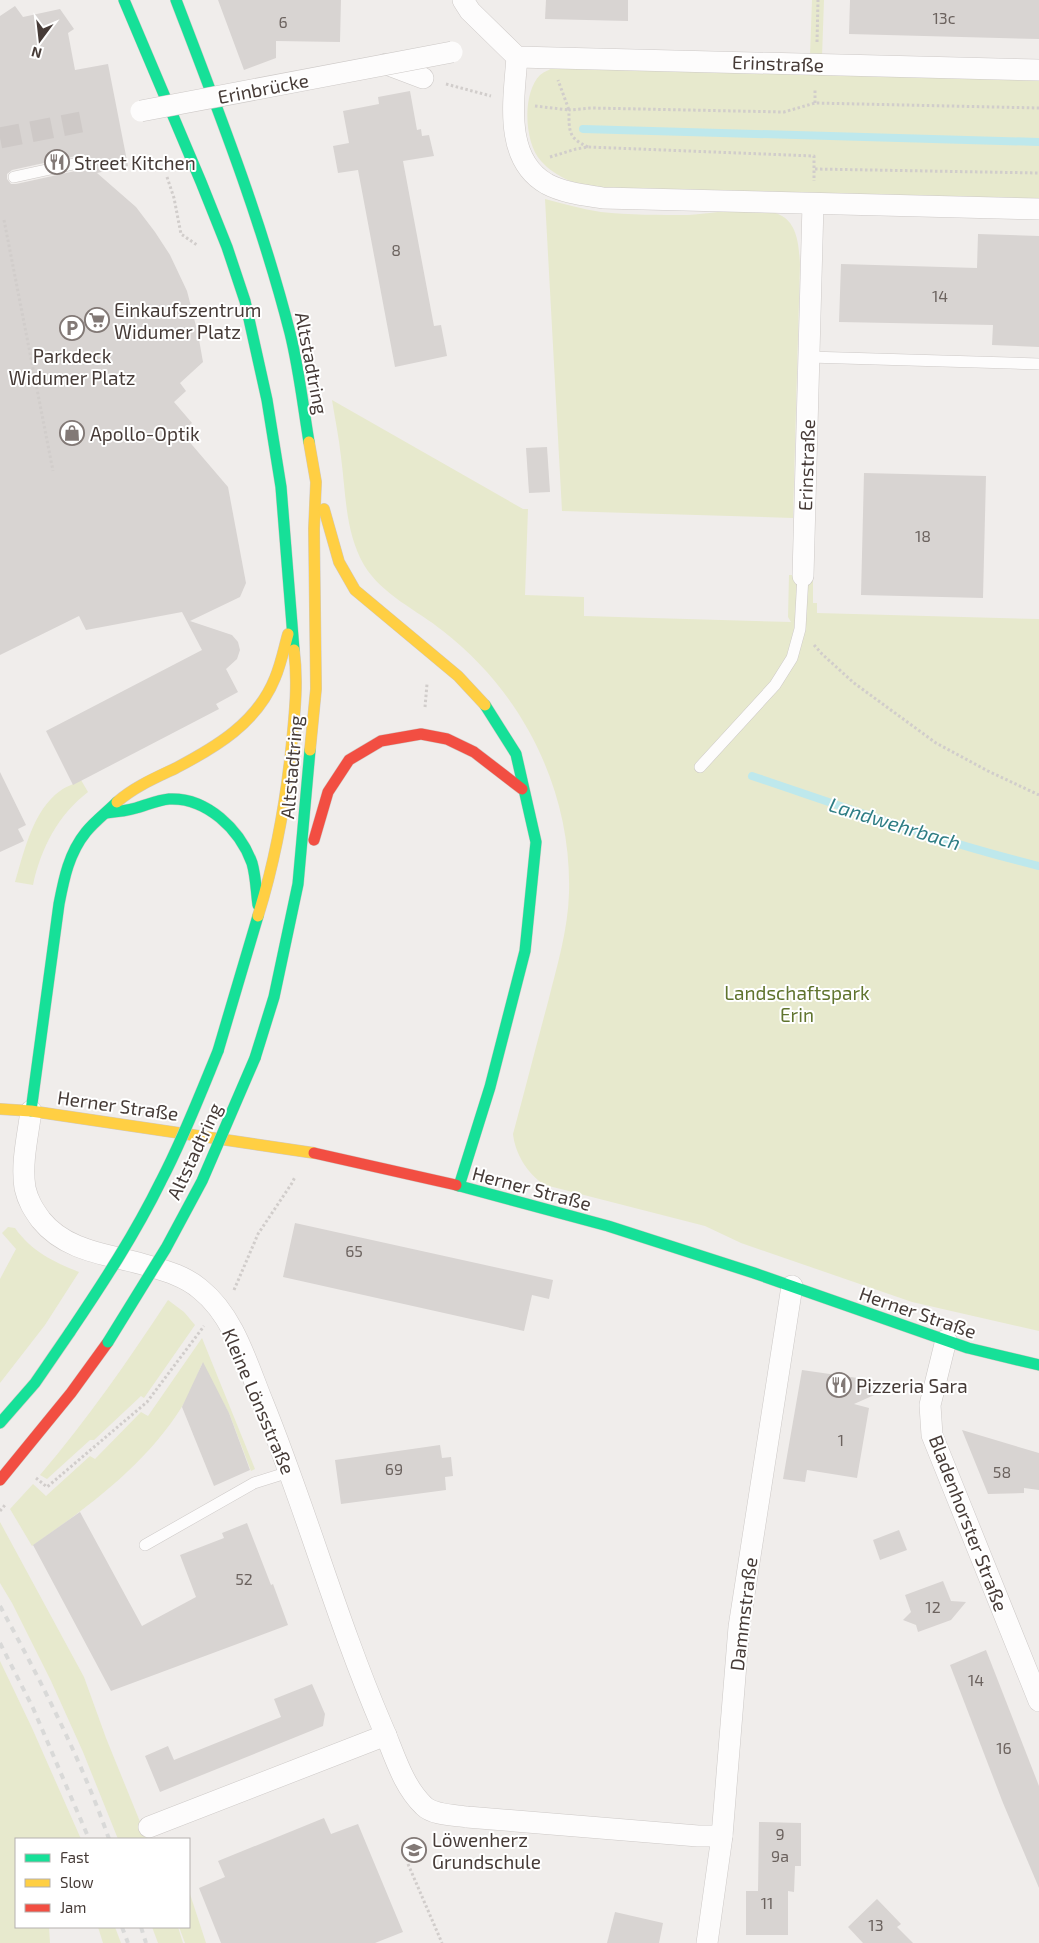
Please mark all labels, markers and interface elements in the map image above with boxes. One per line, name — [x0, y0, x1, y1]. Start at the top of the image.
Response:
house number: 13c — [932, 8, 956, 27]
house number: 6 — [278, 12, 288, 31]
north arrow — [15, 15, 65, 65]
text: N — [29, 44, 44, 63]
street label: Erinstraße — [732, 50, 824, 76]
street label: Erinbrücke — [216, 68, 310, 108]
restaurant icon: Street Kitchen — [44, 149, 70, 175]
place label: Street Kitchen — [74, 151, 196, 174]
house number: 8 — [391, 240, 401, 259]
house number: 14 — [932, 286, 948, 305]
place label: Einkaufszentrum Widumer Platz — [114, 298, 261, 343]
supermarket icon: Einkaufszentrum Widumer Platz — [84, 307, 110, 333]
street label: Altstadtring — [291, 310, 333, 417]
parking icon: Parkdeck Widumer Platz — [59, 315, 85, 341]
place label: Parkdeck Widumer Platz — [9, 344, 135, 389]
street label: Erinstraße — [793, 419, 819, 511]
shop icon: Apollo-Optik — [59, 420, 85, 446]
place label: Apollo-Optik — [90, 422, 200, 445]
house number: 18 — [915, 526, 931, 545]
street label: Altstadtring — [275, 714, 307, 820]
water label: Landwehrbach — [826, 792, 964, 854]
park label: Landschaftspark Erin — [724, 981, 870, 1026]
street label: Herner Straße — [56, 1085, 180, 1125]
street label: Altstadtring — [162, 1099, 227, 1203]
street label: Herner Straße — [470, 1161, 594, 1215]
house number: 65 — [345, 1241, 363, 1260]
street label: Herner Straße — [857, 1281, 979, 1343]
street label: Kleine Lönsstraße — [218, 1324, 300, 1478]
restaurant icon: Pizzeria Sara — [826, 1372, 852, 1398]
place label: Pizzeria Sara — [856, 1374, 968, 1397]
house number: 1 — [838, 1430, 844, 1449]
street label: Bladenhorster Straße — [925, 1432, 1013, 1614]
house number: 69 — [385, 1459, 403, 1478]
house number: 58 — [993, 1462, 1011, 1481]
street label: Dammstraße — [725, 1556, 761, 1672]
house number: 52 — [235, 1569, 253, 1588]
house number: 12 — [925, 1597, 941, 1616]
house number: 14 — [968, 1670, 984, 1689]
house number: 16 — [996, 1738, 1012, 1757]
house number: 9 — [775, 1824, 785, 1843]
place label: Löwenherz Grundschule — [432, 1828, 541, 1873]
school or university icon: Löwenherz Grundschule — [401, 1837, 427, 1863]
legend — [15, 1838, 190, 1928]
house number: 9a — [771, 1846, 789, 1865]
text: Fast — [60, 1848, 90, 1866]
text: Slow — [60, 1873, 94, 1891]
house number: 11 — [761, 1893, 773, 1912]
text: Jam — [60, 1898, 86, 1916]
house number: 13 — [868, 1915, 884, 1934]

